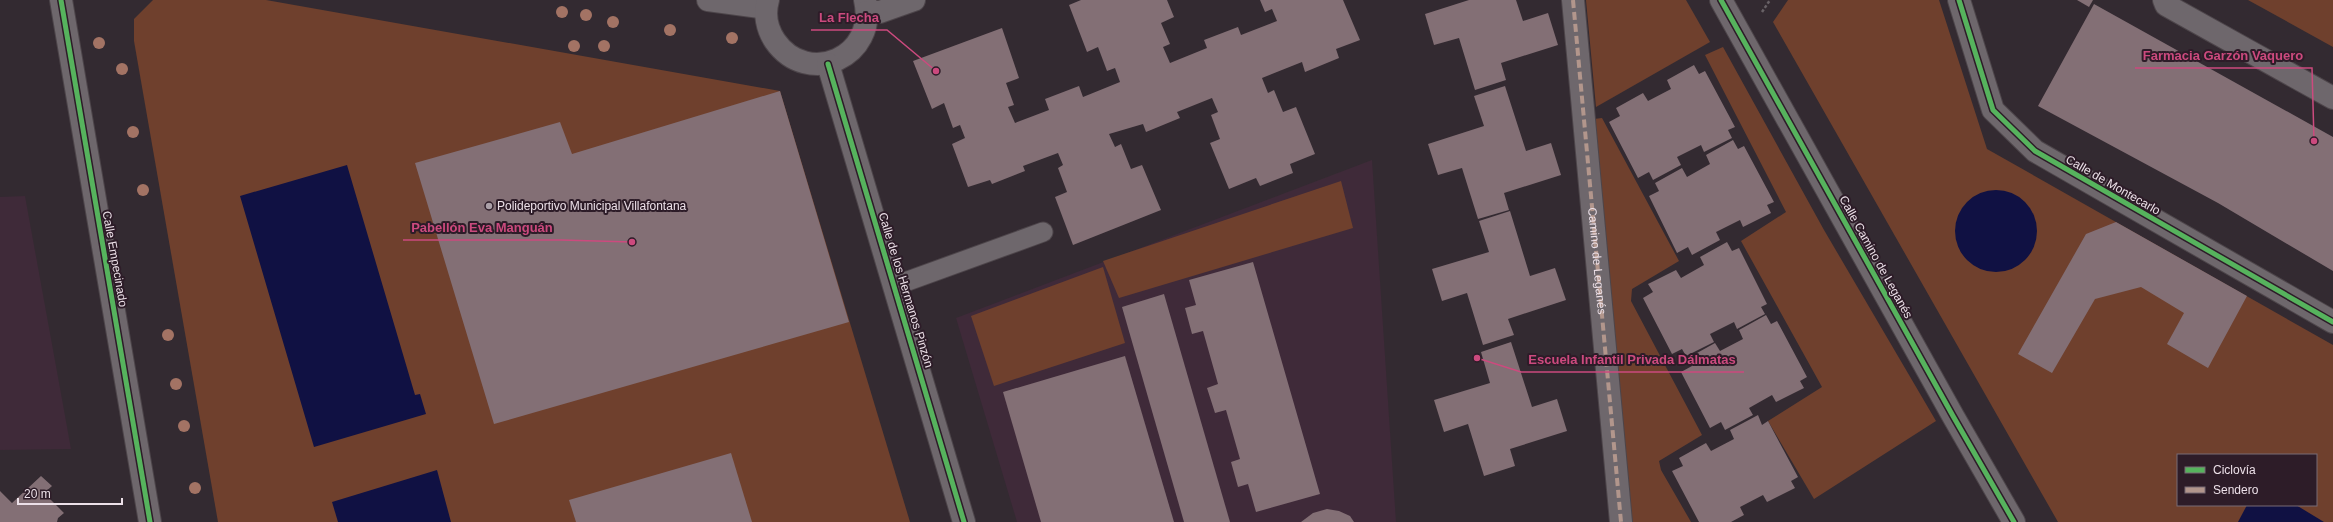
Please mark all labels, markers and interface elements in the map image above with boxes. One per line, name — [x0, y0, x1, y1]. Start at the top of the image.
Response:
callout: La Flecha — [811, 5, 887, 30]
text: La Flecha — [819, 10, 880, 25]
callout: Farmacia Garzón Vaquero — [2135, 43, 2312, 68]
text: Farmacia Garzón Vaquero — [2143, 48, 2303, 63]
street label: Calle de Montecarlo — [2063, 152, 2163, 218]
street label: Calle Camino de Leganés — [1836, 193, 1916, 321]
place label: Polideportivo Municipal Villafontana — [497, 199, 687, 213]
marker: Polideportivo Municipal Villafontana — [484, 201, 494, 211]
street label: Camino de Leganés — [1585, 207, 1609, 315]
street label: Calle Empecinado — [100, 210, 130, 308]
street label: Calle de los Hermanos Pinzón — [876, 211, 936, 369]
callout: Pabellón Eva Manguán — [403, 215, 561, 240]
text: Pabellón Eva Manguán — [411, 220, 553, 235]
callout: Escuela Infantil Privada Dálmatas — [1521, 347, 1744, 372]
text: Escuela Infantil Privada Dálmatas — [1528, 352, 1736, 367]
legend — [2177, 454, 2317, 506]
text: Ciclovía — [2213, 463, 2256, 477]
scale bar — [18, 480, 122, 506]
text: Sendero — [2213, 483, 2259, 497]
text: 20 m — [24, 487, 51, 501]

